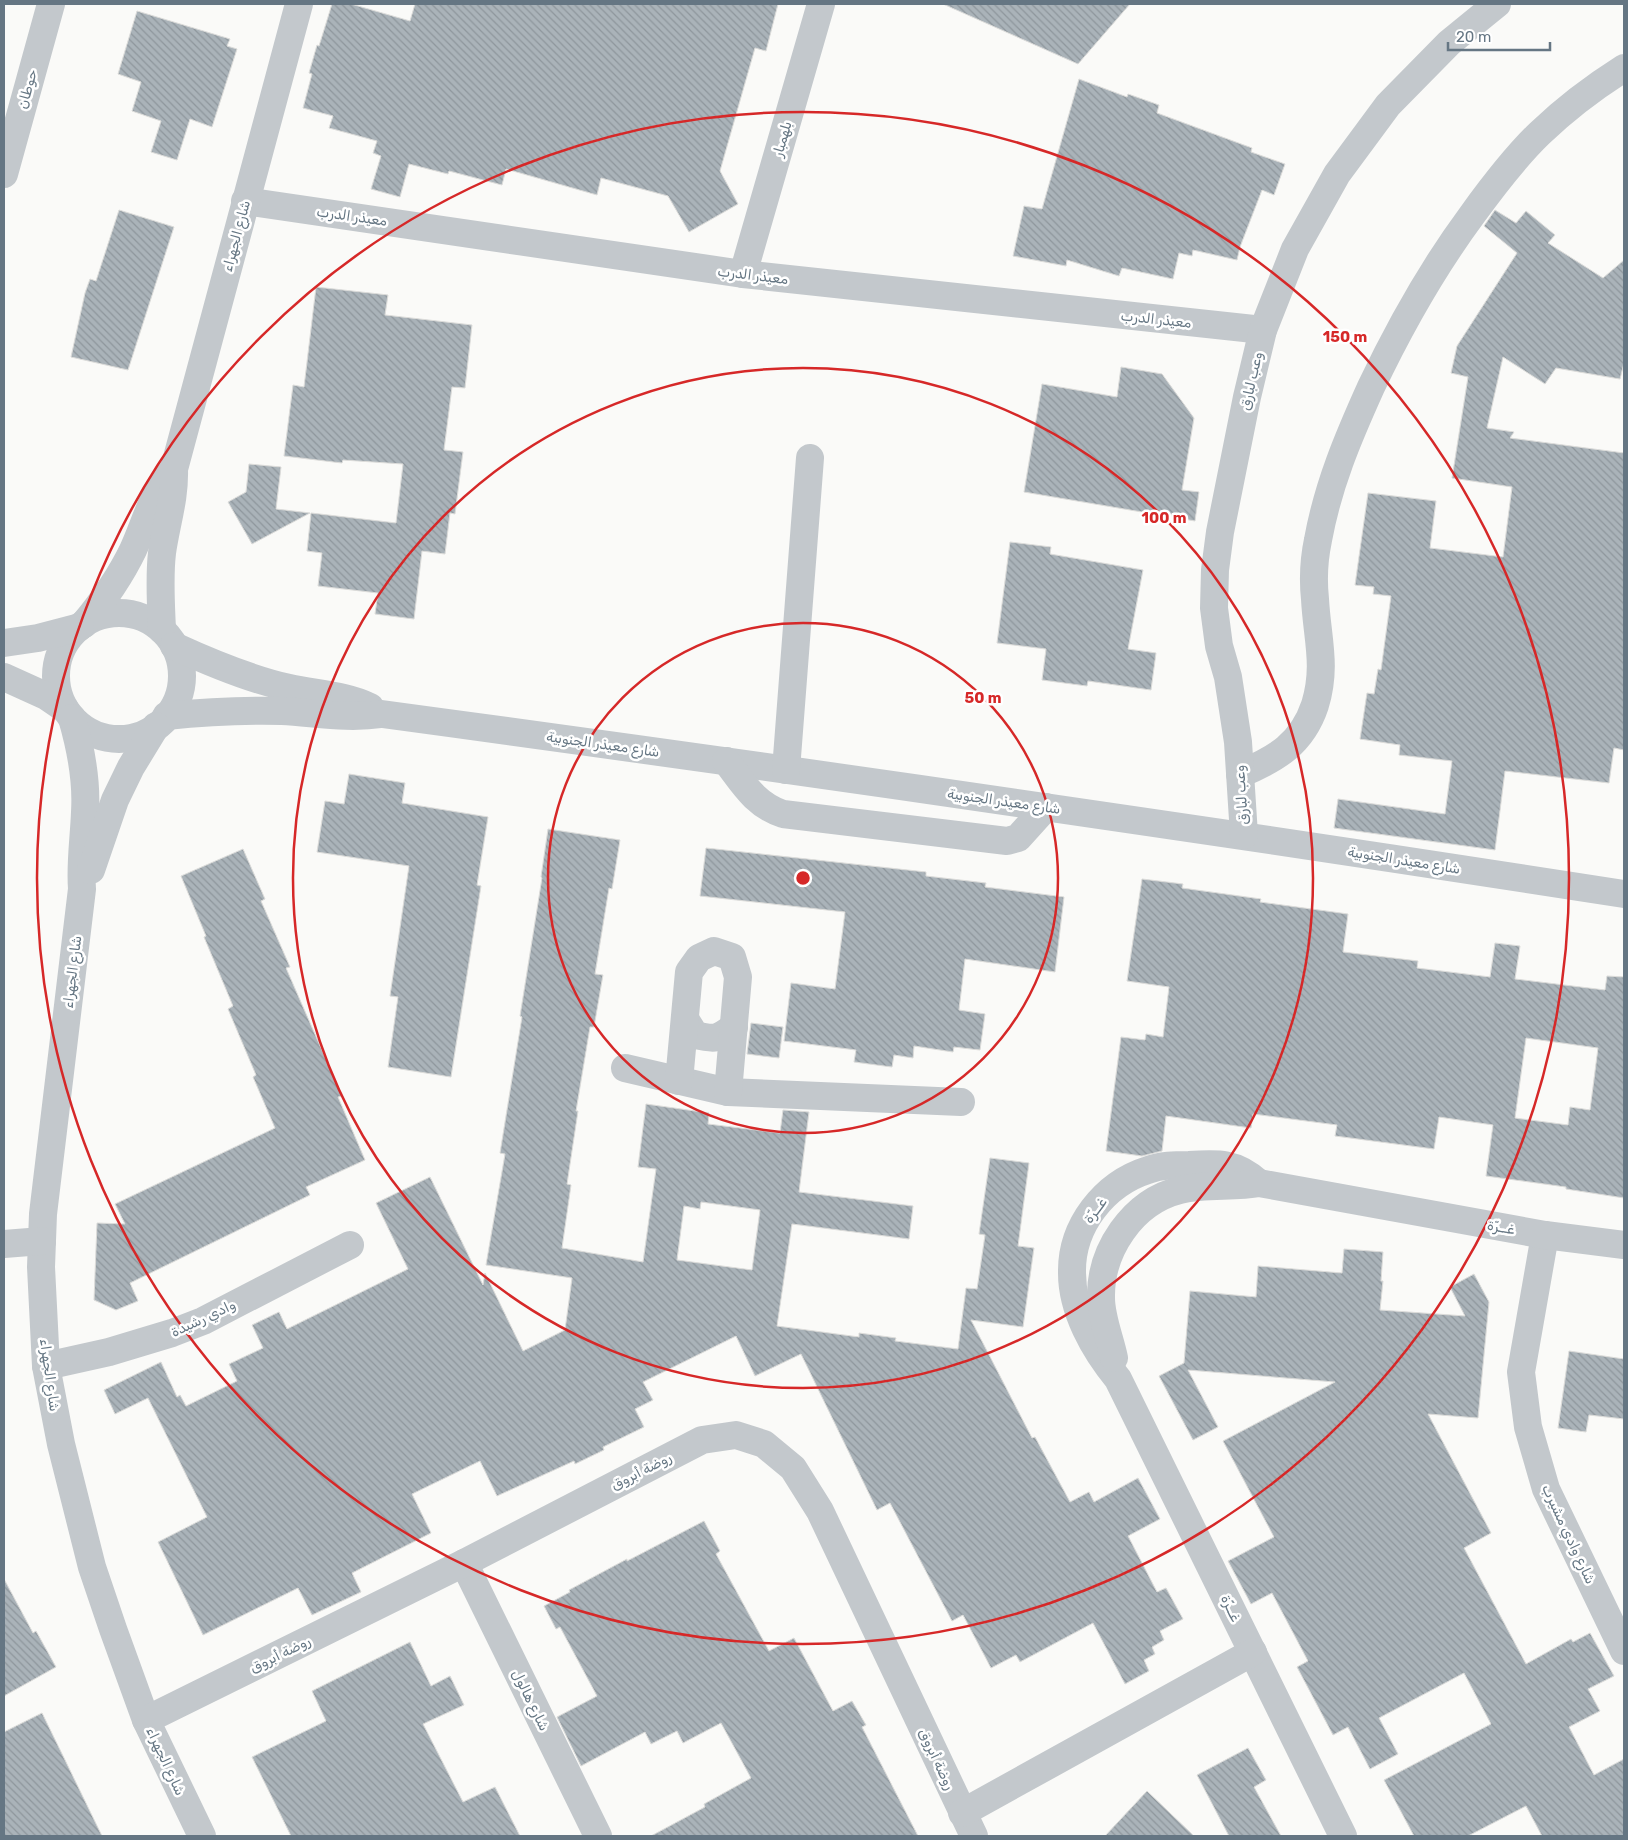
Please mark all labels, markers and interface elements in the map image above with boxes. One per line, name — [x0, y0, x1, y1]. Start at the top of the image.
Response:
scale bar — [1448, 20, 1550, 52]
text: 20 m — [1456, 28, 1491, 46]
street label: حوطان — [14, 67, 41, 111]
street label: بلهمبار — [769, 119, 796, 160]
street label: شارع الجهراء — [219, 198, 256, 274]
street label: معيذر الدرب — [316, 203, 389, 230]
street label: معيذر الدرب — [717, 263, 790, 288]
street label: معيذر الدرب — [1120, 307, 1192, 332]
text: 150 m — [1323, 328, 1367, 346]
street label: وعب لبارق — [1236, 350, 1266, 412]
text: 100 m — [1142, 509, 1186, 527]
text: 50 m — [965, 689, 1001, 707]
street label: شارع معيذر الجنوبية — [545, 728, 661, 763]
street label: وعب لبارق — [1231, 765, 1252, 825]
street label: شارع معيذر الجنوبية — [946, 785, 1062, 820]
street label: شارع معيذر الجنوبية — [1346, 843, 1462, 880]
centre of rings — [794, 869, 812, 887]
street label: شارع الجهراء — [60, 935, 87, 1010]
street label: غــرّة — [1080, 1194, 1111, 1227]
street label: غــرّة — [1486, 1217, 1517, 1238]
street label: وادي رشيدة — [168, 1296, 239, 1342]
street label: شارع الجهراء — [34, 1338, 63, 1413]
street label: روضة أبروق — [608, 1449, 674, 1494]
street label: شارع وادي مشيرب — [1536, 1482, 1599, 1587]
street label: غــرّة — [1217, 1592, 1244, 1625]
street label: روضة أبروق — [247, 1632, 313, 1676]
street label: شارع هالول — [507, 1667, 553, 1735]
street label: شارع الجهراء — [141, 1724, 189, 1799]
street label: روضة أبروق — [915, 1726, 958, 1793]

